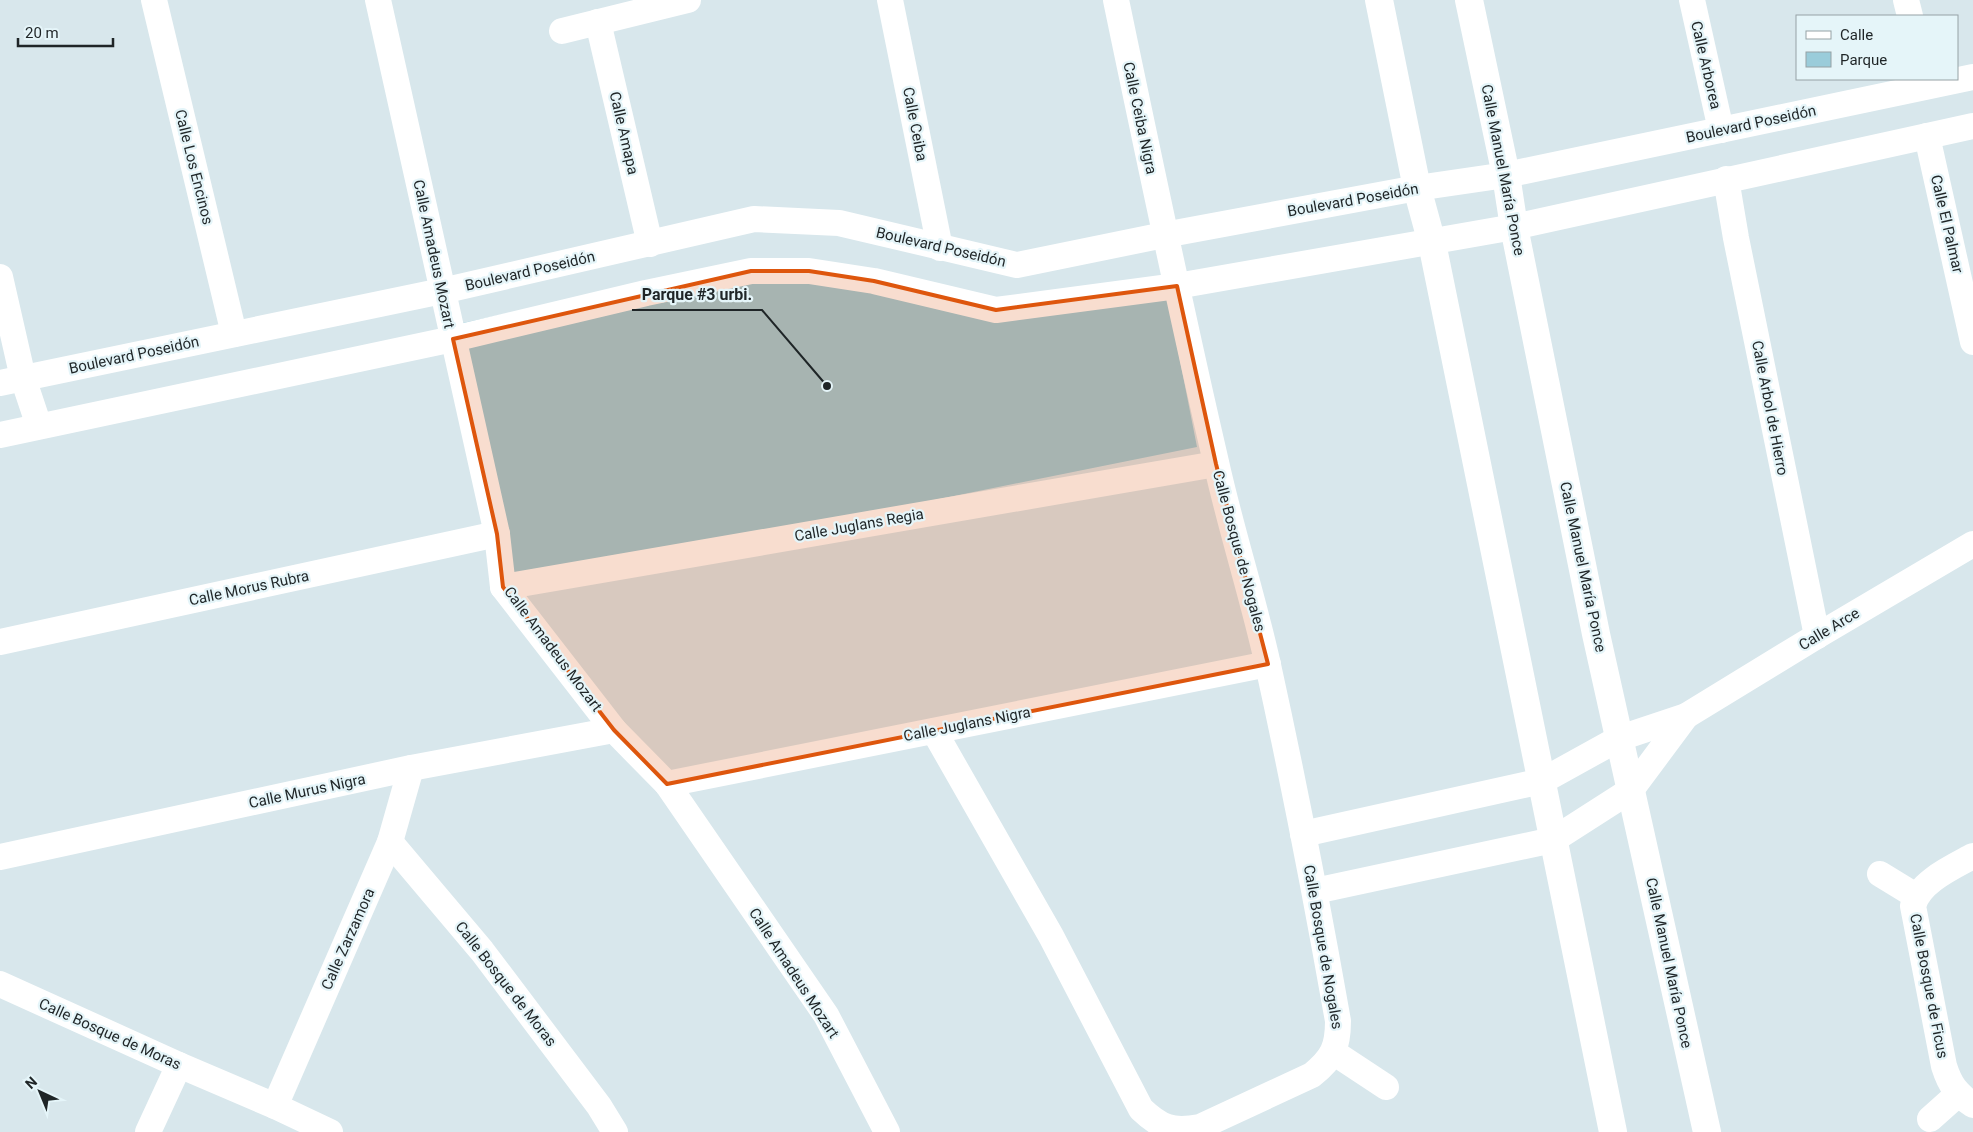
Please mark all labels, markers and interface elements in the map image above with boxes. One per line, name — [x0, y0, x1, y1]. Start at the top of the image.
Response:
scale bar — [18, 15, 112, 47]
legend — [1796, 15, 1958, 80]
street label: Calle Arborea — [1687, 19, 1725, 111]
text: 20 m — [25, 24, 59, 42]
text: Calle — [1840, 26, 1873, 44]
text: Parque — [1840, 51, 1887, 69]
street label: Calle Ceiba Nigra — [1119, 60, 1161, 176]
street label: Calle Manuel María Ponce — [1478, 83, 1528, 257]
street label: Calle Ceiba — [899, 86, 931, 162]
street label: Calle Amapa — [606, 90, 642, 176]
street label: Boulevard Poseidón — [1684, 101, 1818, 147]
street label: Calle Los Encinos — [171, 108, 217, 226]
street label: Calle El Palmar — [1927, 173, 1967, 275]
street label: Calle Amadeus Mozart — [409, 178, 459, 330]
street label: Boulevard Poseidón — [1286, 180, 1420, 220]
street label: Boulevard Poseidón — [874, 223, 1008, 271]
street label: Boulevard Poseidón — [463, 247, 597, 295]
callout: Parque #3 urbi. — [632, 279, 762, 310]
text: Parque #3 urbi. — [642, 285, 752, 304]
street label: Boulevard Poseidón — [67, 332, 201, 378]
street label: Calle Arbol de Hierro — [1748, 339, 1792, 477]
street label: Calle Bosque de Nogales — [1209, 468, 1269, 634]
street label: Calle Manuel María Ponce — [1556, 480, 1610, 654]
street label: Calle Juglans Regia — [793, 505, 925, 545]
street label: Calle Morus Rubra — [187, 566, 311, 610]
street label: Calle Amadeus Mozart — [500, 583, 606, 715]
street label: Calle Arce — [1795, 604, 1863, 654]
street label: Calle Juglans Nigra — [902, 703, 1032, 745]
street label: Calle Murus Nigra — [247, 770, 367, 812]
street label: Calle Bosque de Nogales — [1300, 864, 1346, 1030]
street label: Calle Manuel María Ponce — [1642, 876, 1696, 1050]
street label: Calle Zarzamora — [318, 885, 378, 993]
street label: Calle Amadeus Mozart — [745, 905, 843, 1042]
street label: Calle Bosque de Ficus — [1906, 912, 1952, 1060]
street label: Calle Bosque de Moras — [452, 918, 560, 1050]
street label: Calle Bosque de Moras — [36, 995, 184, 1073]
north arrow — [15, 1067, 65, 1117]
text: N — [22, 1073, 40, 1092]

